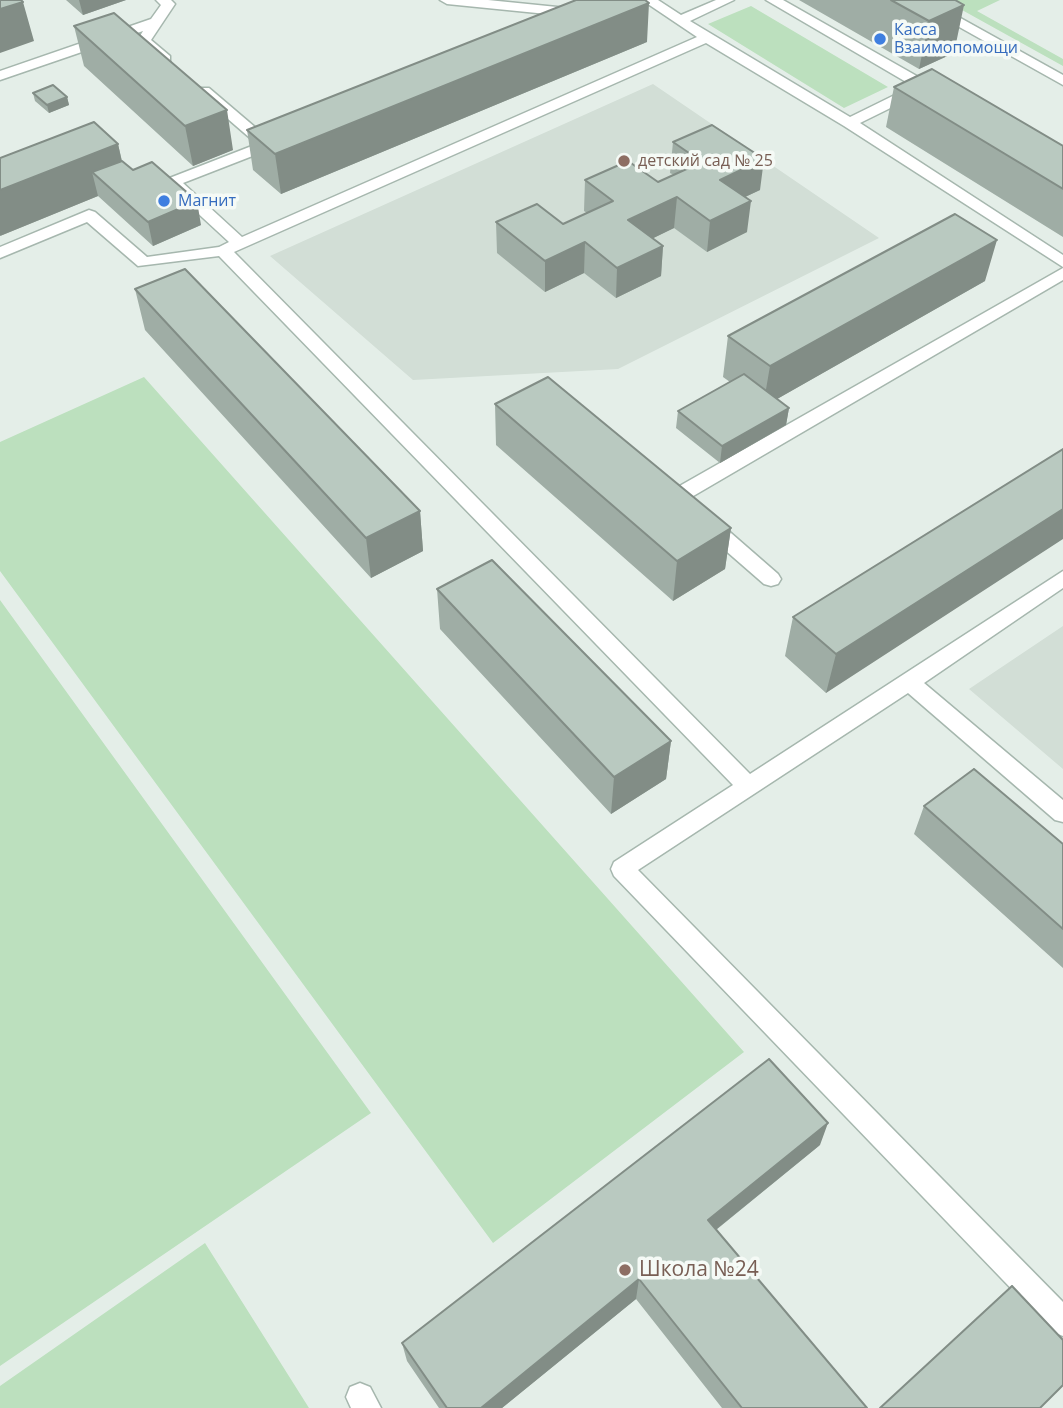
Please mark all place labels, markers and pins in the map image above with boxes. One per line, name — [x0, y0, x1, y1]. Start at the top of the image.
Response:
place label: Касса Взаимопомощи — [894, 20, 1018, 58]
marker: Касса Взаимопомощи — [872, 31, 888, 47]
place label: детский сад № 25 — [638, 151, 773, 171]
marker: детский сад № 25 — [616, 153, 632, 169]
place label: Магнит — [178, 191, 236, 211]
marker: Магнит — [156, 193, 172, 209]
place label: Школа №24 — [639, 1257, 759, 1283]
marker: Школа №24 — [617, 1262, 633, 1278]

